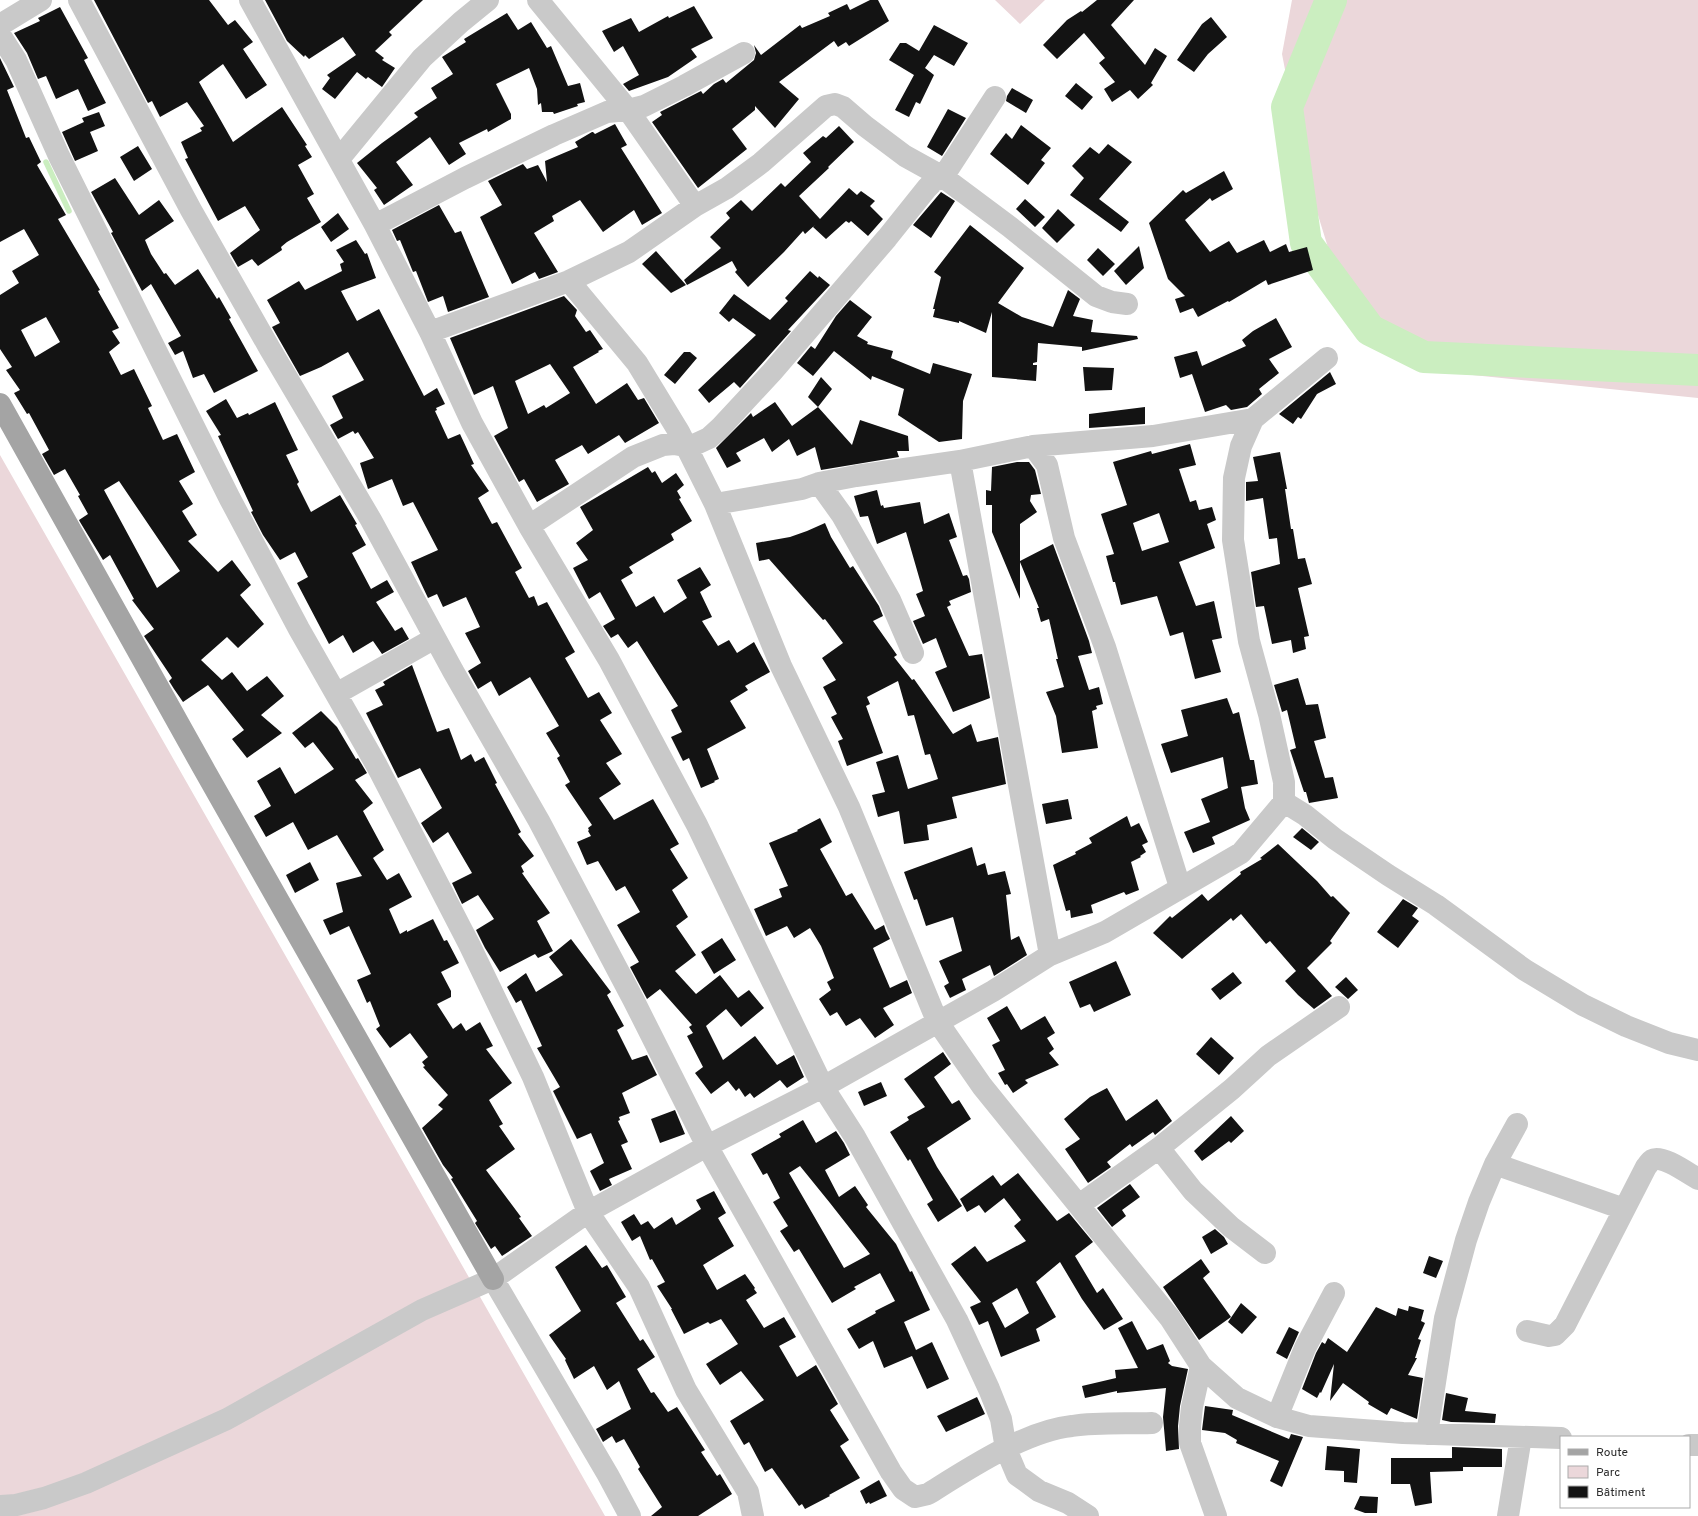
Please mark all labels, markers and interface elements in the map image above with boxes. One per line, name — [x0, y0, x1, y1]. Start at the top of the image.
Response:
legend — [1560, 1436, 1690, 1508]
text: Route — [1596, 1445, 1628, 1461]
text: Parc — [1596, 1465, 1620, 1481]
text: Bâtiment — [1596, 1485, 1646, 1501]

